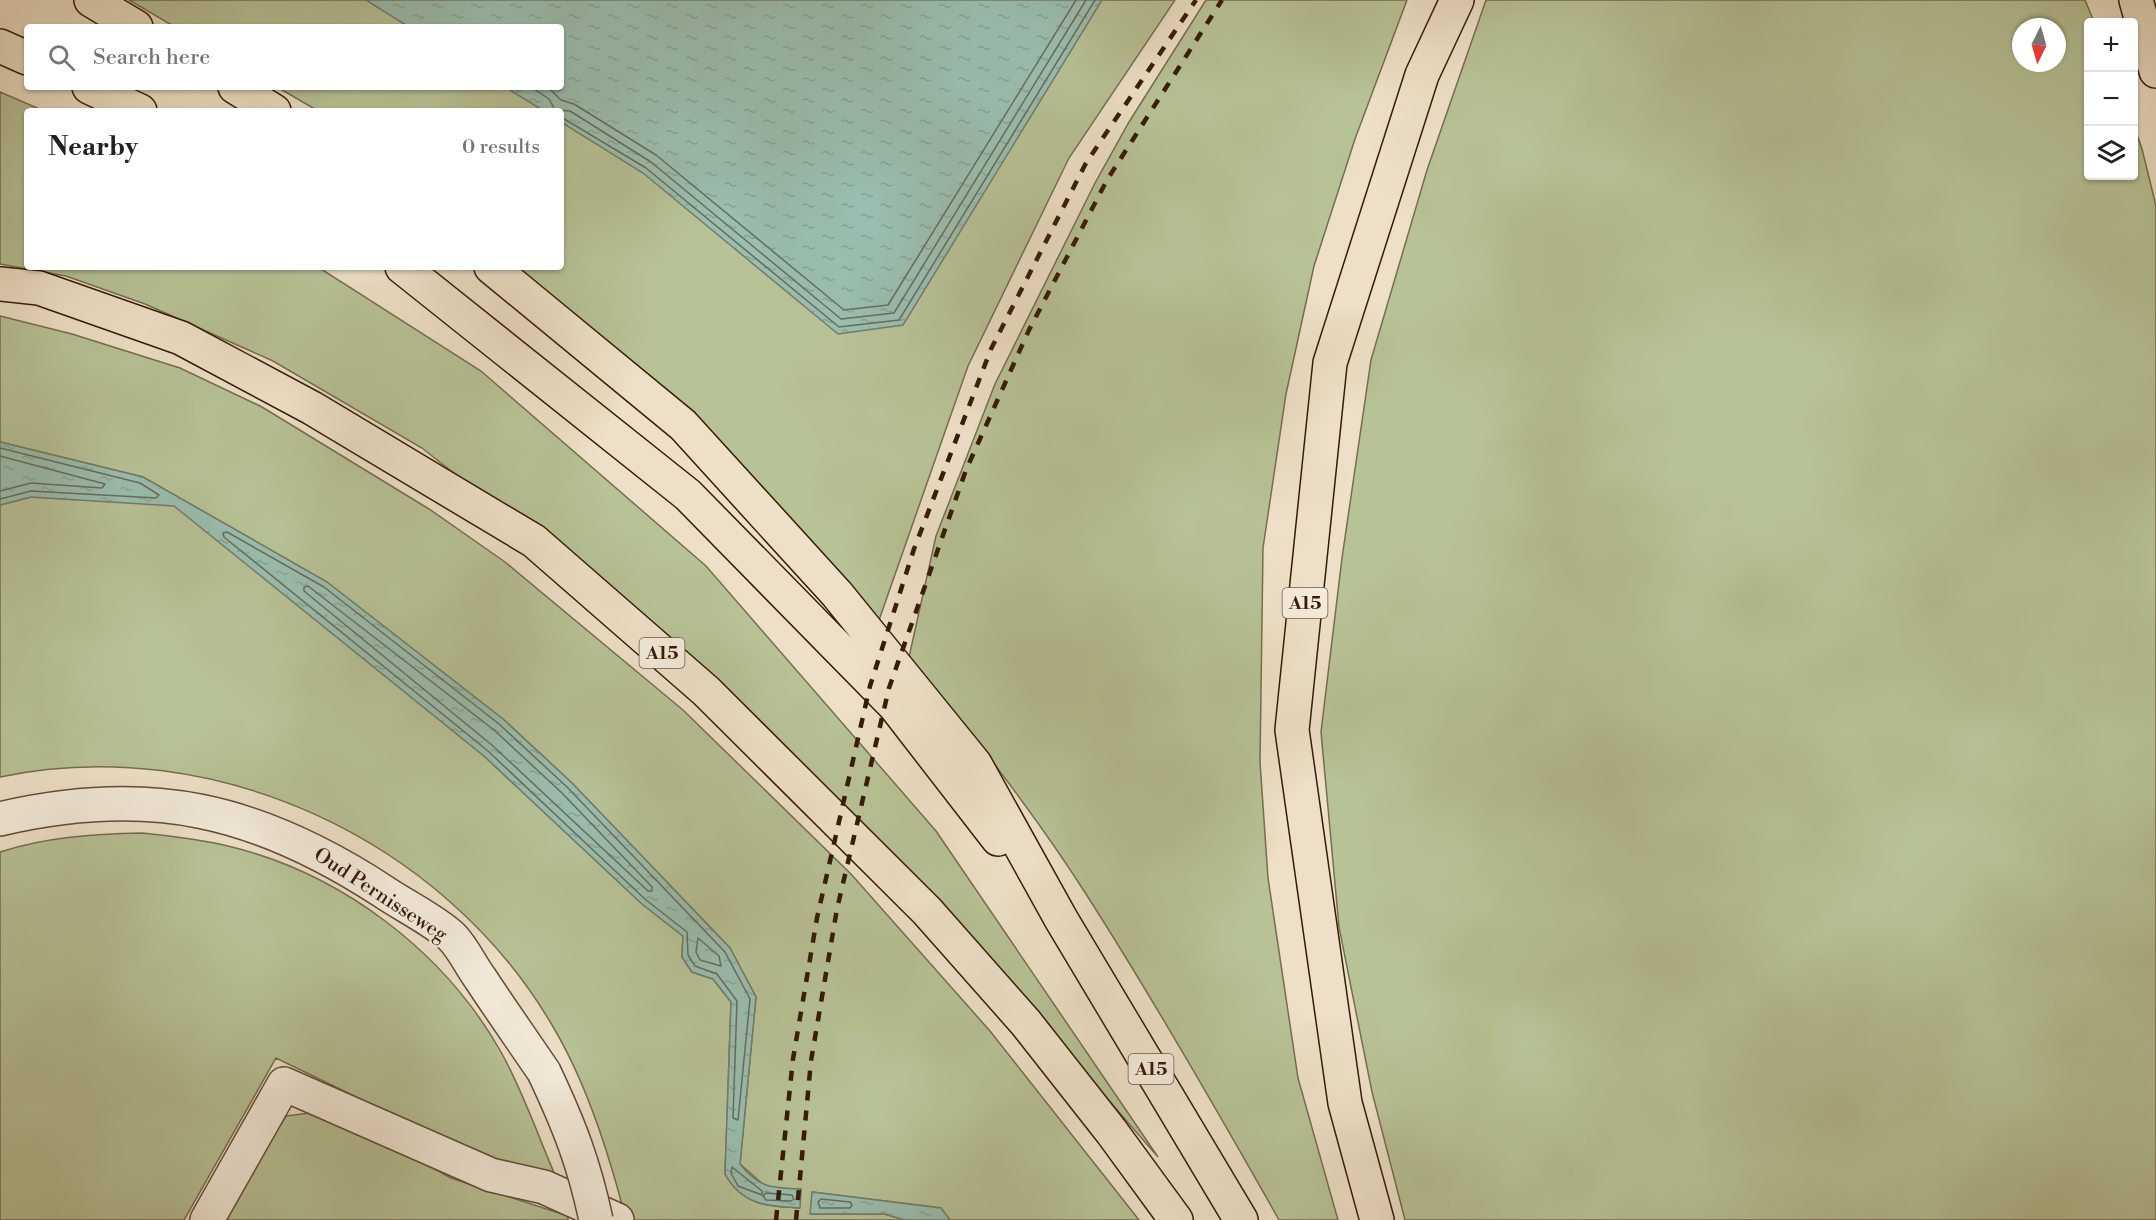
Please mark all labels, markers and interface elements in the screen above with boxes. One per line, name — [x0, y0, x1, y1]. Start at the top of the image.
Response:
north arrow — [2012, 18, 2066, 72]
map controls — [2084, 18, 2138, 180]
button: + — [2084, 18, 2138, 72]
search box — [24, 24, 564, 90]
icon: search — [45, 41, 78, 74]
text: Search here — [93, 44, 210, 71]
button: − — [2084, 72, 2138, 126]
button: layers — [2084, 126, 2138, 180]
text: Nearby — [48, 131, 138, 163]
text: 0 results — [462, 135, 540, 160]
road number: A15 — [1282, 588, 1328, 618]
road number: A15 — [640, 638, 684, 668]
street label: Oud Pernisseweg — [309, 843, 452, 948]
road number: A15 — [1128, 1054, 1174, 1084]

